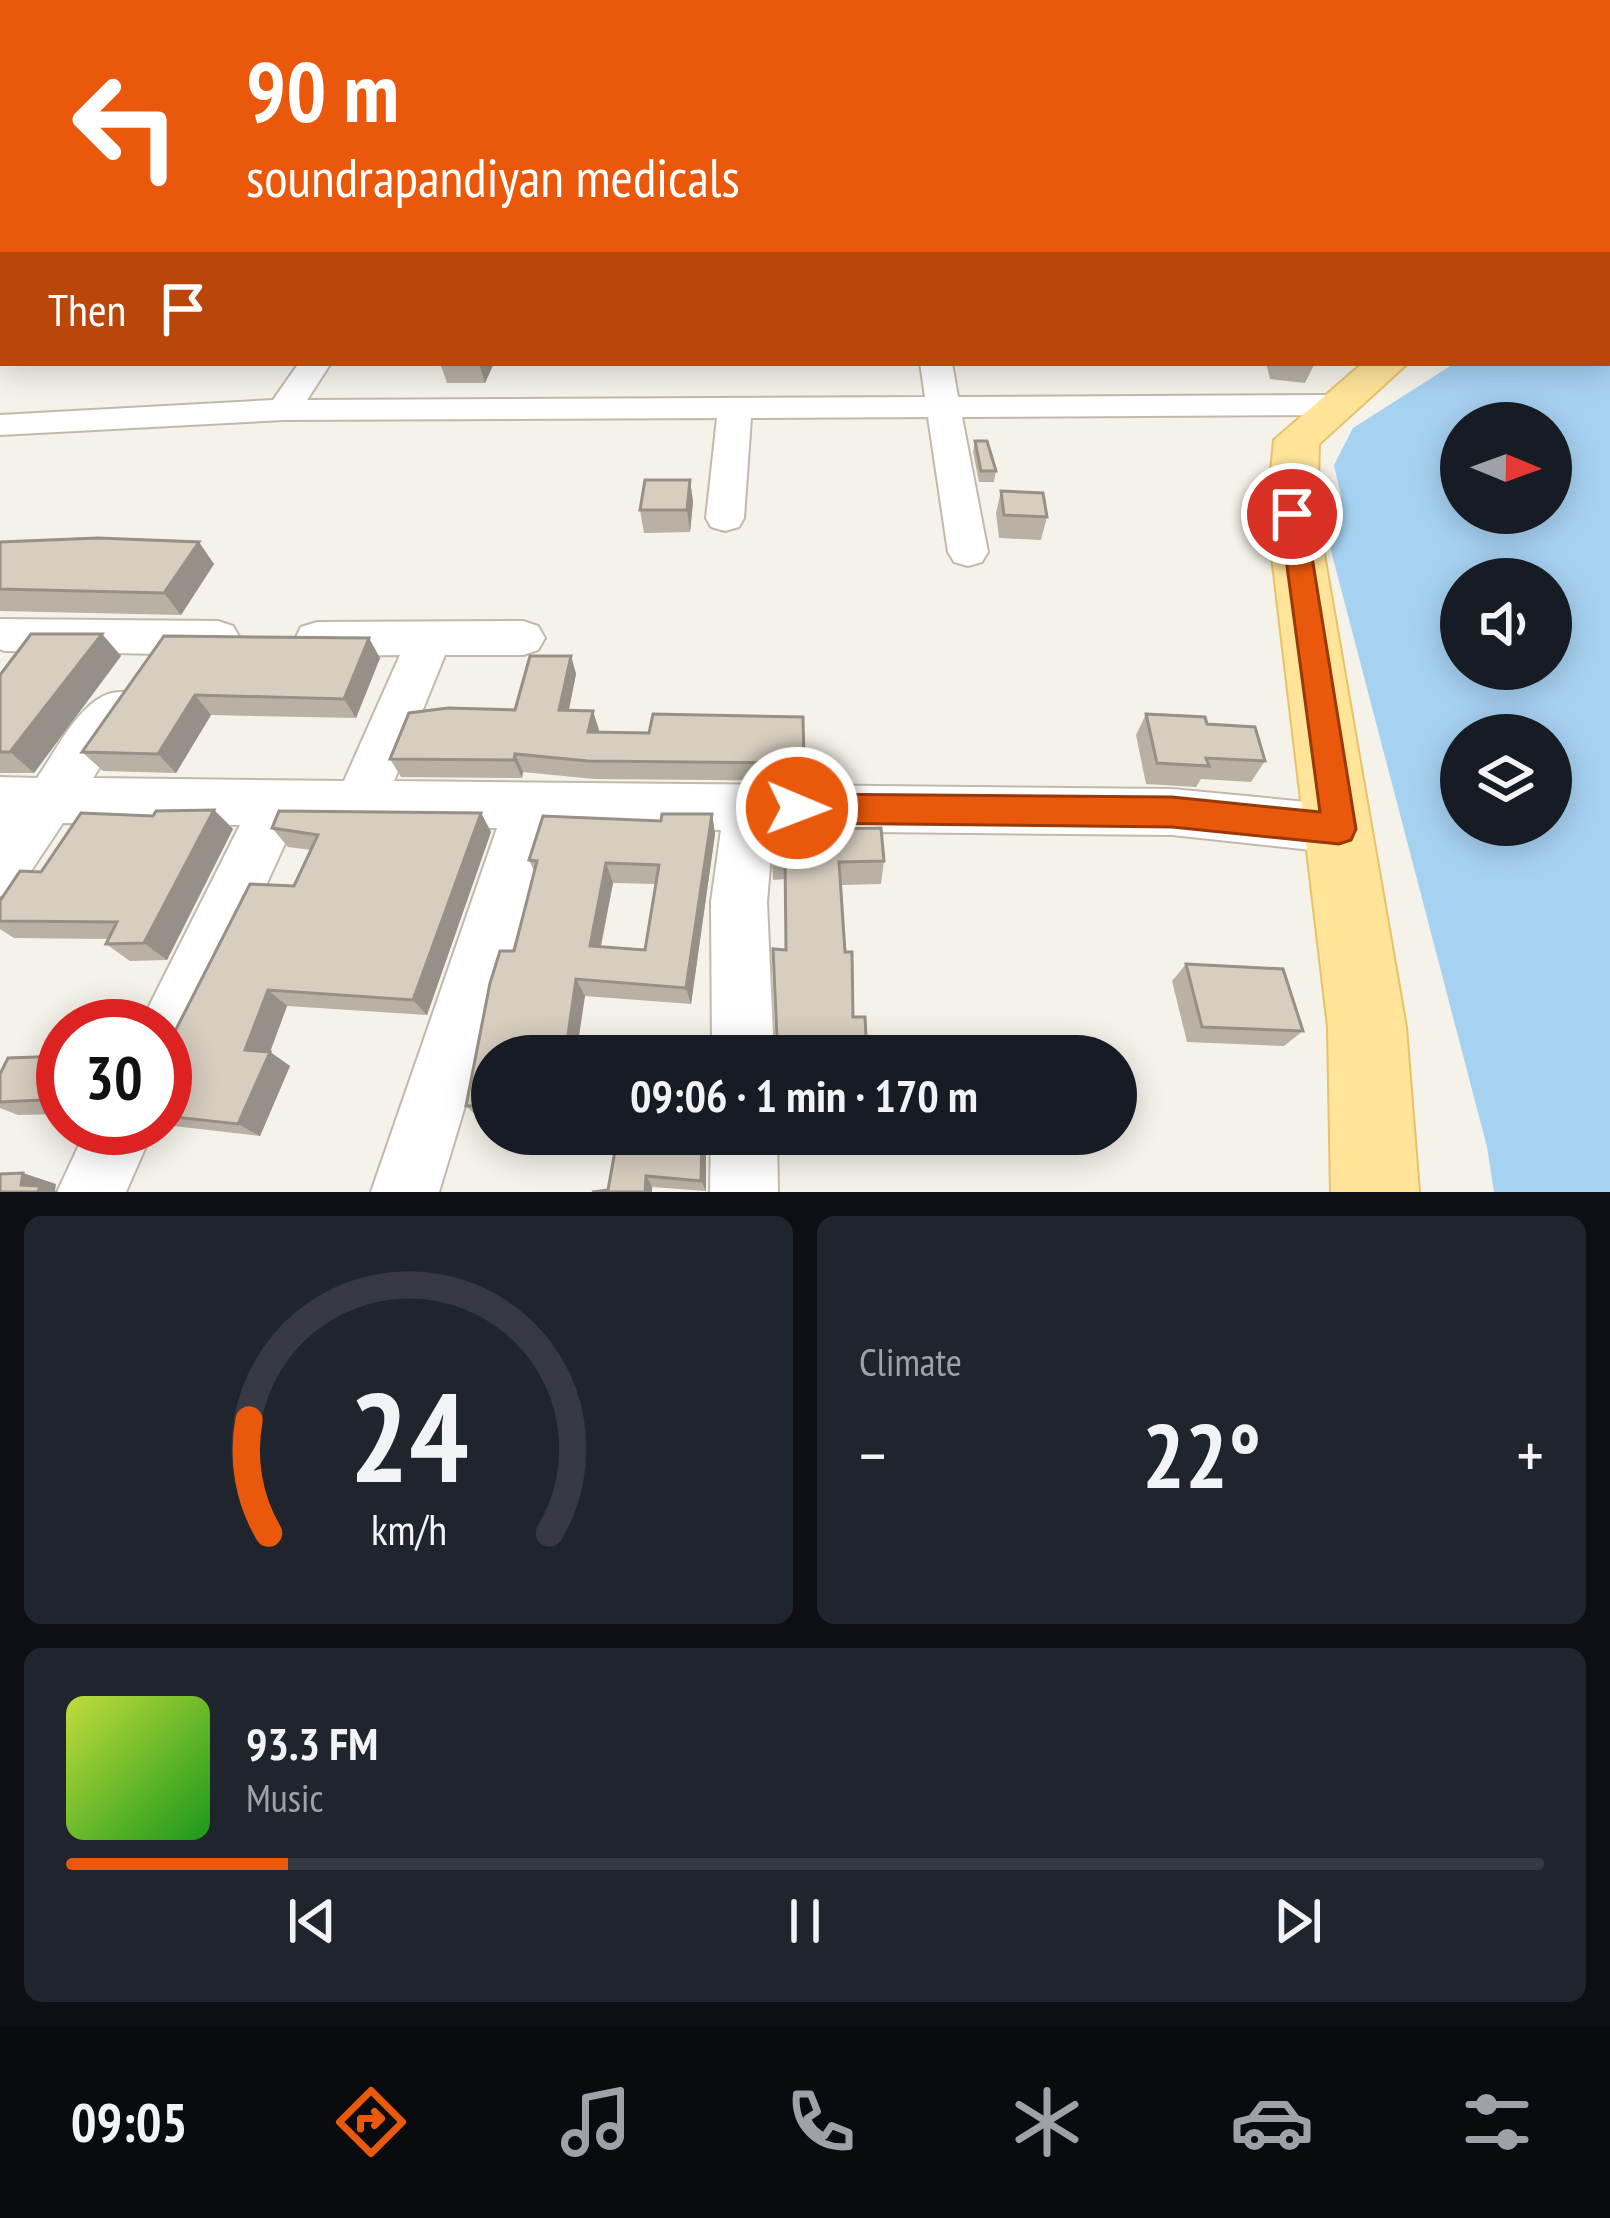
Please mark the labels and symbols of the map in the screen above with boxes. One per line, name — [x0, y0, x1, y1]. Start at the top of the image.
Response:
north arrow — [1440, 402, 1572, 534]
pin — [1241, 463, 1343, 565]
position arrow — [734, 745, 860, 871]
speed limit sign: 30 — [36, 999, 192, 1155]

